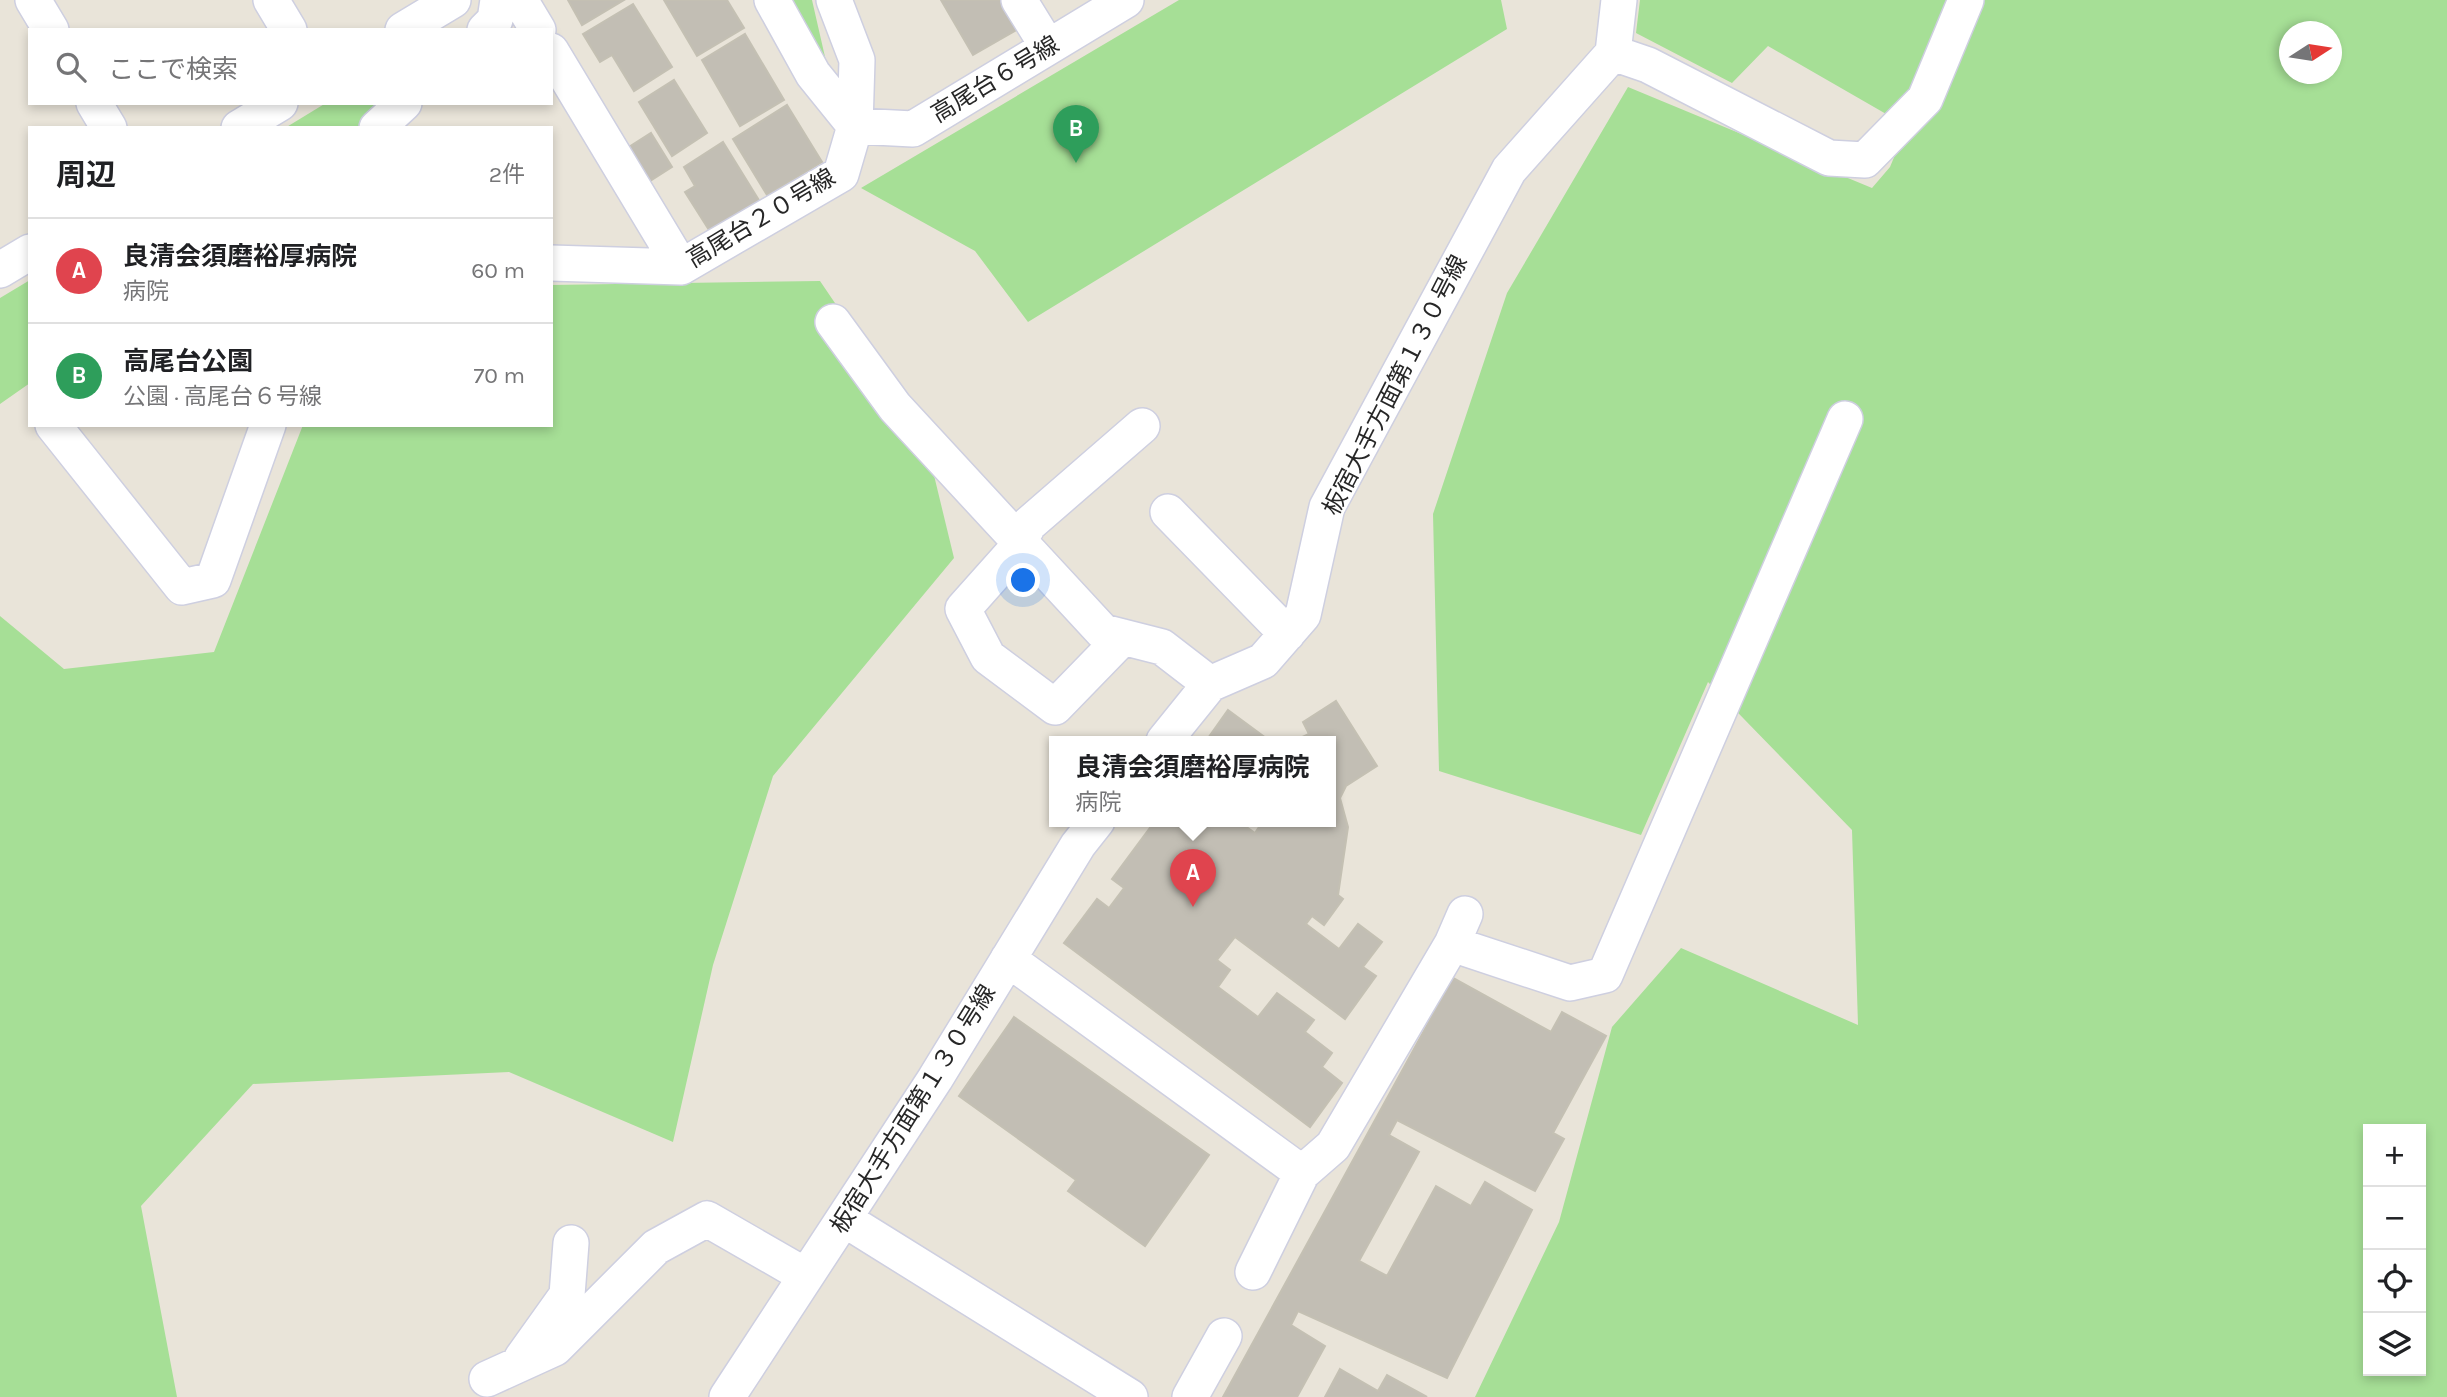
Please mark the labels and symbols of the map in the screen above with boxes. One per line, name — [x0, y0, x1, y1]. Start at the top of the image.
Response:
north arrow — [2279, 21, 2342, 84]
street label: 高尾台６号線 — [926, 30, 1064, 128]
pin: B — [1053, 105, 1099, 163]
street label: 高尾台２０号線 — [682, 163, 840, 273]
street label: 板宿大手方面第１３０号線 — [1317, 250, 1473, 520]
your location — [1006, 563, 1040, 597]
pin: A — [1170, 849, 1216, 907]
street label: 板宿大手方面第１３０号線 — [825, 979, 1001, 1239]

